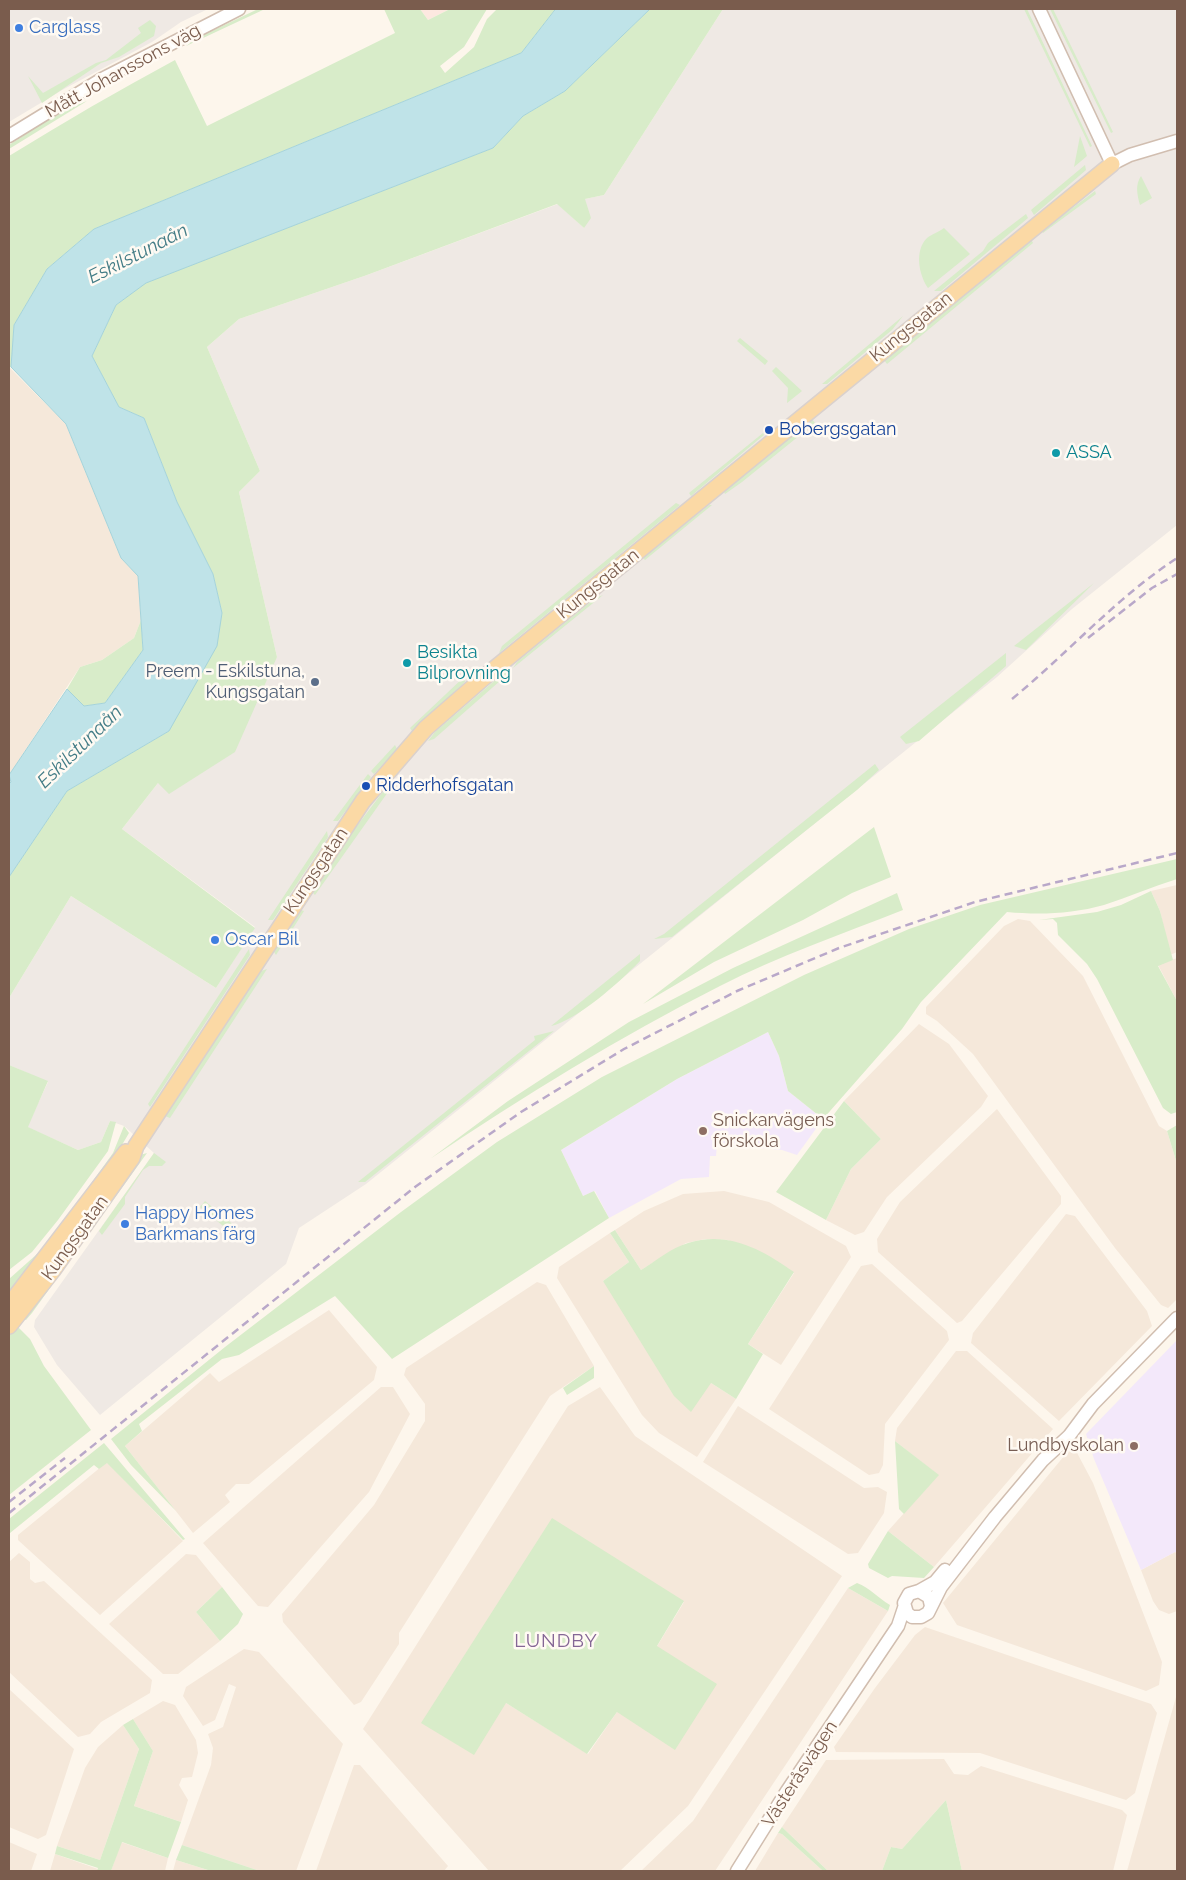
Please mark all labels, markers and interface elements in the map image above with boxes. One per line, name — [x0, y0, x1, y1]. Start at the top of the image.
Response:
place label: Carglass — [29, 17, 100, 39]
street label: Mått Johanssons väg — [42, 19, 204, 123]
marker: Carglass — [13, 22, 25, 34]
water label: Eskilstunaån — [84, 219, 192, 289]
street label: Kungsgatan — [866, 287, 956, 367]
place label: Bobergsgatan — [779, 419, 896, 441]
marker: Bobergsgatan — [763, 424, 775, 436]
place label: ASSA — [1066, 442, 1112, 464]
marker: ASSA — [1050, 447, 1062, 459]
street label: Kungsgatan — [553, 544, 643, 624]
place label: Besikta Bilprovning — [417, 642, 511, 684]
marker: Besikta Bilprovning — [401, 657, 413, 669]
place label: Preem - Eskilstuna, Kungsgatan — [146, 661, 305, 704]
marker: Preem - Eskilstuna, Kungsgatan — [309, 676, 321, 688]
water label: Eskilstunaån — [33, 701, 127, 793]
place label: Ridderhofsgatan — [376, 775, 514, 797]
marker: Ridderhofsgatan — [360, 780, 372, 792]
street label: Kungsgatan — [279, 824, 353, 918]
place label: Oscar Bil — [225, 929, 299, 951]
marker: Oscar Bil — [209, 934, 221, 946]
place label: Snickarvägens förskola — [713, 1110, 834, 1152]
marker: Snickarvägens förskola — [697, 1125, 709, 1137]
street label: Kungsgatan — [37, 1191, 113, 1285]
place label: Happy Homes Barkmans färg — [135, 1203, 256, 1246]
marker: Happy Homes Barkmans färg — [119, 1218, 131, 1230]
place label: Lundbyskolan — [1007, 1435, 1124, 1457]
marker: Lundbyskolan — [1128, 1440, 1140, 1452]
district label: LUNDBY — [513, 1630, 599, 1652]
street label: Västeråsvägen — [758, 1717, 842, 1831]

